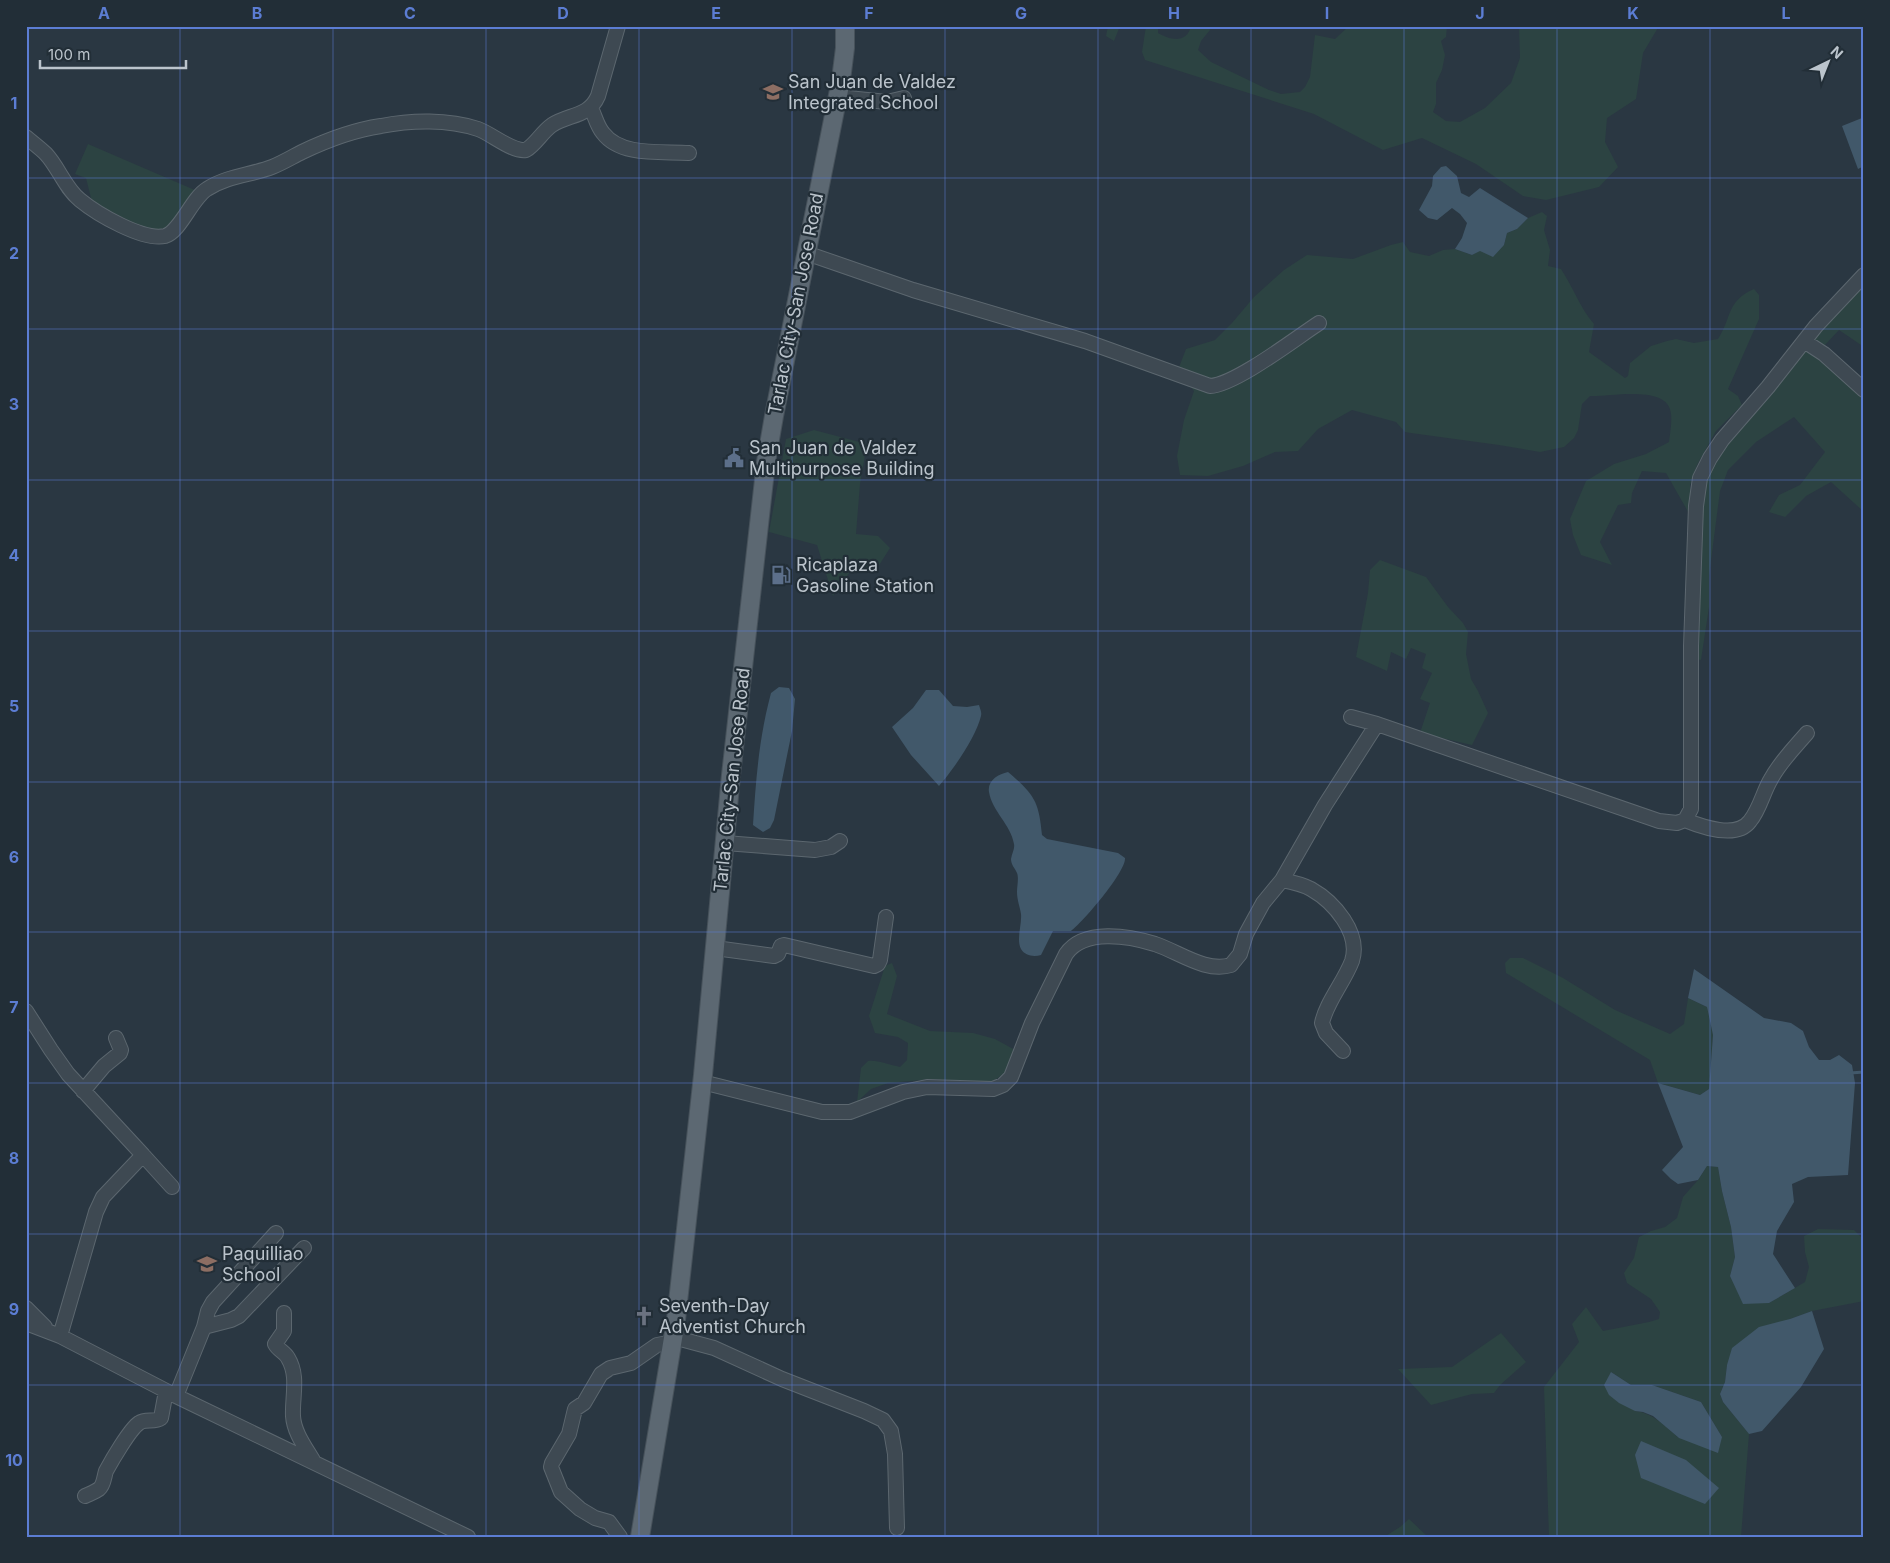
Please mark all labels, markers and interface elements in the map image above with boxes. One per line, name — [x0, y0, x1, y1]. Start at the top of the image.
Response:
text: A — [98, 3, 110, 23]
text: B — [252, 3, 262, 23]
text: C — [404, 3, 416, 23]
text: D — [557, 3, 569, 23]
text: E — [711, 3, 721, 23]
text: F — [864, 3, 874, 23]
text: G — [1015, 3, 1027, 23]
text: H — [1168, 3, 1180, 23]
text: I — [1325, 3, 1329, 23]
text: J — [1475, 3, 1485, 23]
text: K — [1627, 3, 1639, 23]
text: L — [1781, 3, 1791, 23]
scale bar — [40, 38, 186, 70]
north arrow — [1802, 38, 1852, 88]
text: N — [1828, 42, 1847, 62]
text: 100 m — [48, 45, 90, 64]
place label: San Juan de Valdez Integrated School — [788, 71, 956, 113]
school or university icon: San Juan de Valdez Integrated School — [762, 81, 784, 103]
text: 1 — [11, 93, 17, 113]
street label: Tarlac City-San Jose Road — [764, 191, 827, 417]
text: 2 — [9, 243, 19, 263]
text: 3 — [9, 394, 19, 414]
place label: San Juan de Valdez Multipurpose Building — [749, 437, 935, 479]
public building icon: San Juan de Valdez Multipurpose Building — [723, 447, 745, 469]
text: 4 — [9, 545, 20, 565]
place label: Ricaplaza Gasoline Station — [796, 554, 934, 596]
fuel station icon: Ricaplaza Gasoline Station — [770, 564, 792, 586]
street label: Tarlac City-San Jose Road — [709, 667, 754, 893]
text: 5 — [9, 696, 19, 716]
text: 6 — [9, 847, 19, 867]
text: 7 — [9, 997, 19, 1017]
text: 8 — [9, 1148, 19, 1168]
place label: Paquilliao School — [222, 1243, 304, 1285]
school or university icon: Paquilliao School — [196, 1253, 218, 1275]
place label: Seventh-Day Adventist Church — [659, 1295, 806, 1337]
text: 9 — [9, 1299, 19, 1319]
church icon: Seventh-Day Adventist Church — [633, 1305, 655, 1327]
text: 10 — [5, 1450, 23, 1470]

